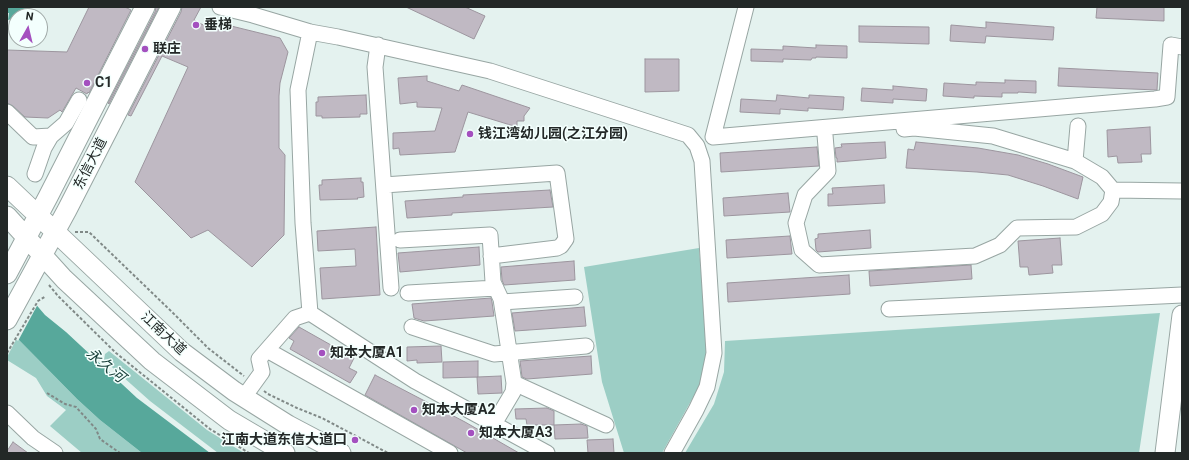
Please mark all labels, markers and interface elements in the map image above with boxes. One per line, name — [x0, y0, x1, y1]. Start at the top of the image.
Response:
north arrow — [8, 8, 48, 48]
text: N — [25, 10, 34, 24]
place label: 垂梯 — [204, 17, 232, 33]
marker: 垂梯 — [191, 20, 201, 30]
place label: 联庄 — [153, 41, 181, 57]
marker: 联庄 — [140, 44, 150, 54]
place label: C1 — [95, 75, 112, 91]
marker: C1 — [82, 78, 92, 88]
place label: 钱江湾幼儿园(之江分园) — [478, 126, 628, 142]
marker: 钱江湾幼儿园(之江分园) — [465, 129, 475, 139]
street label: 东信大道 — [71, 135, 111, 193]
street label: 江南大道 — [137, 309, 189, 359]
water label: 永久河 — [82, 345, 128, 387]
place label: 知本大厦A1 — [330, 345, 403, 361]
marker: 知本大厦A1 — [317, 348, 327, 358]
place label: 知本大厦A2 — [422, 402, 495, 418]
marker: 知本大厦A2 — [409, 405, 419, 415]
place label: 知本大厦A3 — [479, 425, 552, 441]
marker: 知本大厦A3 — [466, 428, 476, 438]
place label: 江南大道东信大道口 — [221, 432, 347, 448]
marker: 江南大道东信大道口 — [350, 435, 360, 445]

